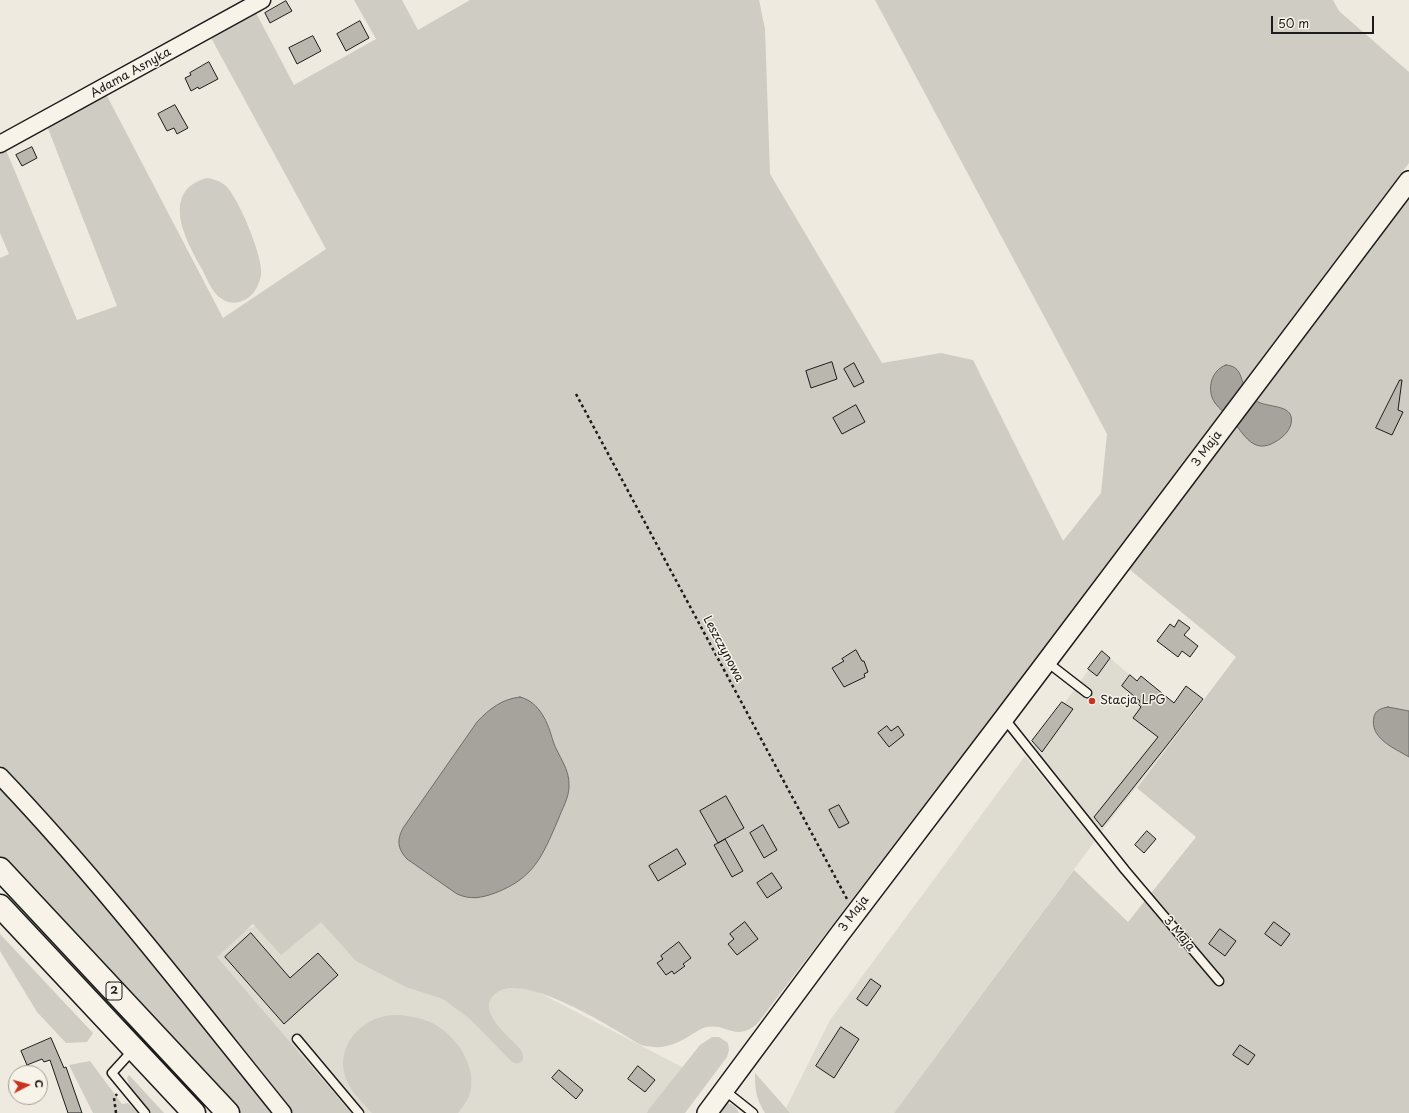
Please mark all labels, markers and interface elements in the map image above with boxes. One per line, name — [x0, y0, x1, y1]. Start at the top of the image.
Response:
scale bar — [1273, 8, 1376, 34]
text: 50 m — [1278, 14, 1309, 32]
street label: Adama Asnyka — [88, 45, 174, 101]
street label: 3 Maja — [1189, 428, 1225, 470]
street label: Leszczynowa — [700, 614, 746, 684]
place label: Stacja LPG — [1100, 694, 1166, 708]
marker: Stacja LPG — [1087, 696, 1097, 706]
street label: 3 Maja — [836, 893, 872, 935]
street label: 3 Maja — [1160, 914, 1198, 954]
road number: 2 — [106, 982, 122, 1000]
north arrow — [8, 1065, 48, 1105]
text: С — [31, 1079, 48, 1089]

